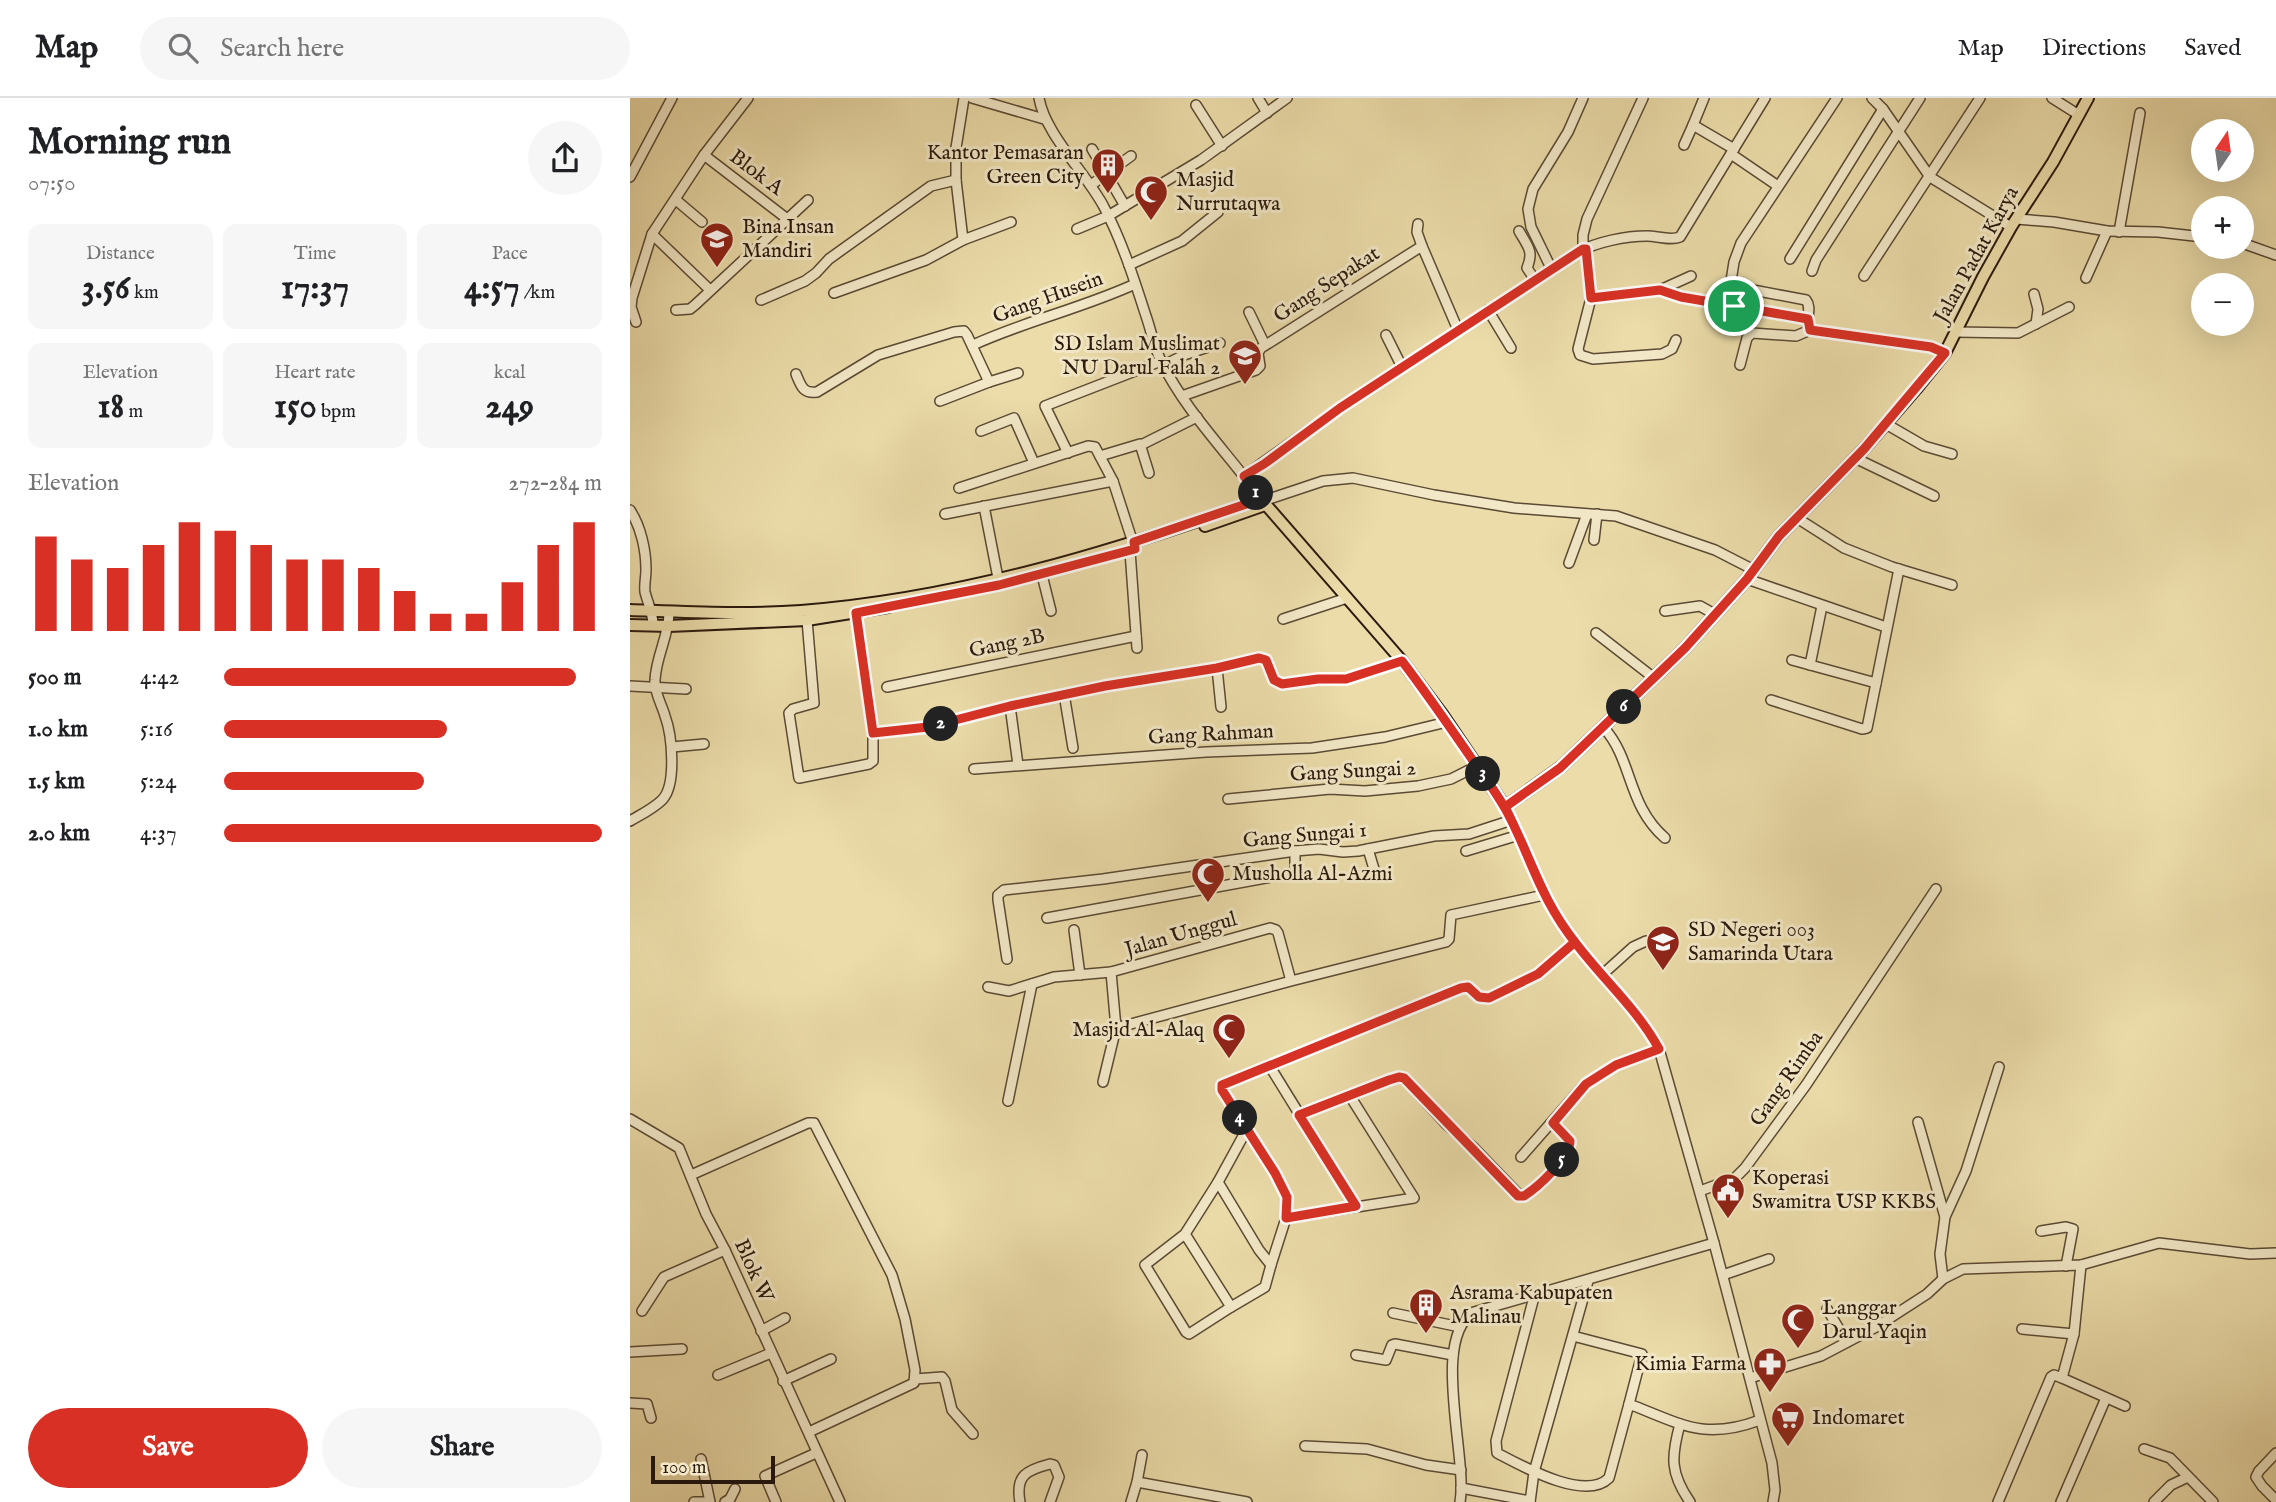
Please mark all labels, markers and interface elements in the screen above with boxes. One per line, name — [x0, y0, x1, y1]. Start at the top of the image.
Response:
search box — [140, 17, 630, 80]
text: Map — [35, 27, 98, 69]
icon: search — [164, 29, 202, 67]
text: Search here — [220, 32, 344, 65]
text: Map — [1958, 33, 2004, 64]
text: Directions — [2042, 33, 2146, 64]
text: Saved — [2184, 33, 2241, 64]
text: Morning run — [28, 119, 231, 167]
north arrow — [2191, 119, 2254, 182]
map controls — [2191, 119, 2254, 336]
button: share — [528, 121, 602, 195]
place label: Kantor Pemasaran Green City — [927, 140, 1085, 191]
street label: Blok A — [724, 144, 789, 203]
building icon: Kantor Pemasaran Green City — [1089, 146, 1127, 195]
place label: Masjid Nurrutaqwa — [1176, 167, 1281, 218]
text: 07:50 — [28, 169, 76, 198]
mosque icon: Masjid Nurrutaqwa — [1132, 173, 1170, 222]
street label: Jalan Padat Karya — [1927, 181, 2026, 330]
button: + — [2191, 196, 2254, 259]
place label: Bina Insan Mandiri — [742, 214, 834, 265]
school or university icon: Bina Insan Mandiri — [698, 220, 736, 269]
street label: Gang Sepakat — [1269, 241, 1385, 329]
text: Distance — [86, 242, 155, 266]
text: Time — [294, 242, 336, 266]
text: Pace — [492, 242, 528, 266]
text: 3.56 — [82, 266, 130, 311]
text: 17:37 — [281, 266, 349, 311]
text: 4:57 — [464, 266, 520, 311]
street label: Gang Husein — [989, 266, 1107, 330]
button: − — [2191, 273, 2254, 336]
pin — [1704, 276, 1764, 336]
text: km — [130, 281, 159, 305]
text: /km — [520, 281, 555, 305]
icon: arrive — [1715, 287, 1753, 325]
place label: SD Islam Muslimat NU Darul Falah 2 — [1054, 331, 1220, 382]
school or university icon: SD Islam Muslimat NU Darul Falah 2 — [1226, 337, 1264, 386]
text: Elevation — [83, 361, 158, 385]
text: Heart rate — [274, 361, 356, 385]
text: kcal — [494, 361, 526, 385]
text: 18 — [98, 385, 124, 430]
text: 150 — [274, 385, 317, 430]
text: 249 — [485, 385, 534, 430]
text: m — [124, 400, 143, 424]
text: bpm — [317, 400, 356, 424]
text: Elevation — [28, 469, 119, 498]
text: 272–284 m — [508, 469, 602, 498]
pin: 1 — [1238, 476, 1274, 510]
text: 1 — [1252, 480, 1259, 504]
street label: Gang 2B — [967, 623, 1047, 665]
text: 500 m — [28, 663, 82, 692]
text: 4:42 — [140, 663, 179, 692]
pin: 6 — [1606, 690, 1642, 724]
text: 6 — [1619, 694, 1628, 718]
pin: 2 — [924, 706, 958, 742]
text: 2 — [936, 711, 945, 735]
text: 1.0 km — [28, 715, 88, 744]
text: 5:16 — [140, 715, 173, 744]
street label: Gang Rahman — [1148, 718, 1274, 752]
street label: Gang Sungai 2 — [1289, 755, 1417, 789]
pin: 3 — [1466, 756, 1500, 792]
text: 3 — [1479, 761, 1486, 785]
text: 1.5 km — [28, 767, 85, 796]
text: 5:24 — [140, 767, 176, 796]
street label: Gang Sungai 1 — [1242, 817, 1368, 855]
text: 2.0 km — [28, 819, 90, 848]
text: 4:37 — [140, 819, 177, 848]
mosque icon: Musholla Al-Azmi — [1189, 855, 1227, 904]
place label: Musholla Al-Azmi — [1232, 861, 1393, 888]
street label: Jalan Unggul — [1120, 906, 1240, 964]
place label: SD Negeri 003 Samarinda Utara — [1688, 917, 1834, 968]
school or university icon: SD Negeri 003 Samarinda Utara — [1644, 923, 1682, 972]
mosque icon: Masjid Al-Alaq — [1210, 1011, 1248, 1060]
place label: Masjid Al-Alaq — [1072, 1017, 1205, 1044]
street label: Gang Rimba — [1744, 1025, 1830, 1132]
pin: 4 — [1222, 1100, 1258, 1136]
text: 4 — [1235, 1105, 1244, 1129]
pin: 5 — [1544, 1142, 1580, 1178]
text: 5 — [1558, 1147, 1565, 1171]
place label: Koperasi Swamitra USP KKBS — [1752, 1165, 1936, 1216]
public building icon: Koperasi Swamitra USP KKBS — [1709, 1171, 1747, 1220]
street label: Blok W — [727, 1235, 779, 1308]
place label: Asrama Kabupaten Malinau — [1449, 1280, 1613, 1331]
building icon: Asrama Kabupaten Malinau — [1407, 1286, 1445, 1335]
place label: Langgar Darul Yaqin — [1822, 1295, 1927, 1346]
mosque icon: Langgar Darul Yaqin — [1779, 1301, 1817, 1350]
pharmacy icon: Kimia Farma — [1751, 1345, 1789, 1394]
place label: Kimia Farma — [1635, 1351, 1747, 1378]
supermarket icon: Indomaret — [1769, 1399, 1807, 1448]
place label: Indomaret — [1812, 1405, 1905, 1432]
button: Save — [28, 1408, 308, 1488]
button: Share — [322, 1408, 602, 1488]
scale bar — [651, 1453, 775, 1485]
text: 100 m — [662, 1456, 706, 1480]

